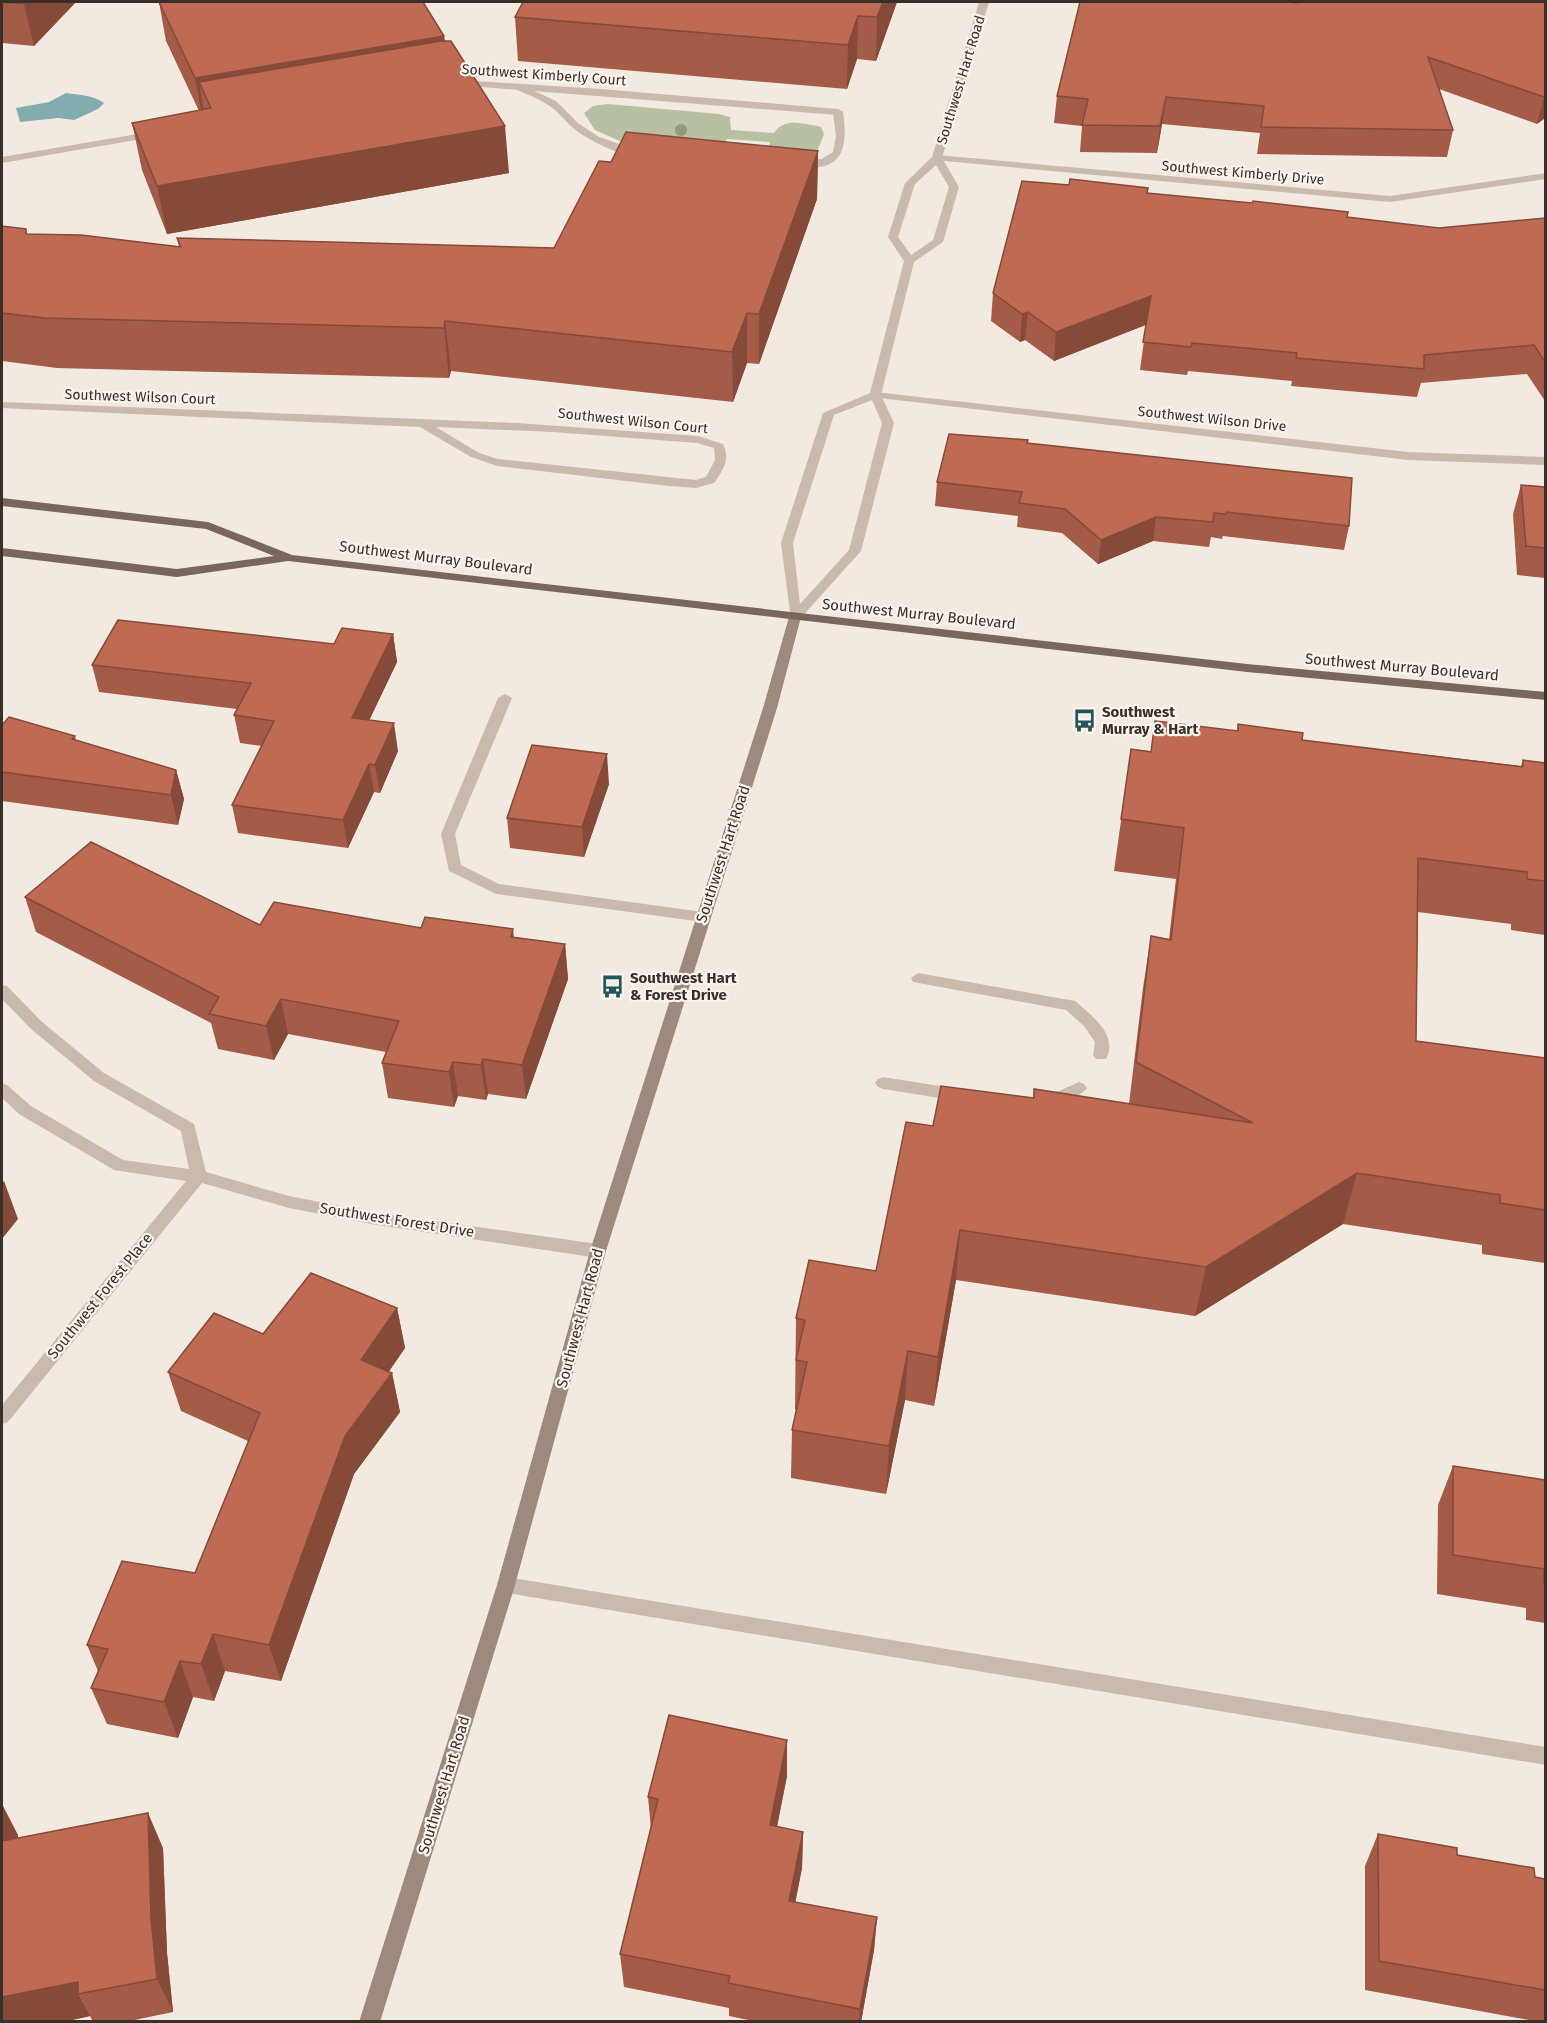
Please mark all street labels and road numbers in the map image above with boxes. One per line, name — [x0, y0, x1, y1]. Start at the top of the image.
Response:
street label: Southwest Hart Road — [933, 14, 989, 146]
street label: Southwest Kimberly Court — [461, 61, 628, 89]
street label: Southwest Kimberly Drive — [1161, 157, 1325, 189]
street label: Southwest Wilson Court — [64, 386, 217, 408]
street label: Southwest Wilson Drive — [1137, 403, 1287, 435]
street label: Southwest Wilson Court — [557, 405, 710, 437]
street label: Southwest Murray Boulevard — [338, 537, 534, 579]
street label: Southwest Murray Boulevard — [821, 595, 1017, 633]
street label: Southwest Murray Boulevard — [1304, 650, 1500, 684]
street label: Southwest Hart Road — [692, 783, 754, 925]
street label: Southwest Forest Drive — [319, 1199, 475, 1241]
street label: Southwest Forest Place — [44, 1229, 156, 1363]
street label: Southwest Hart Road — [553, 1246, 607, 1390]
street label: Southwest Hart Road — [414, 1714, 474, 1856]

